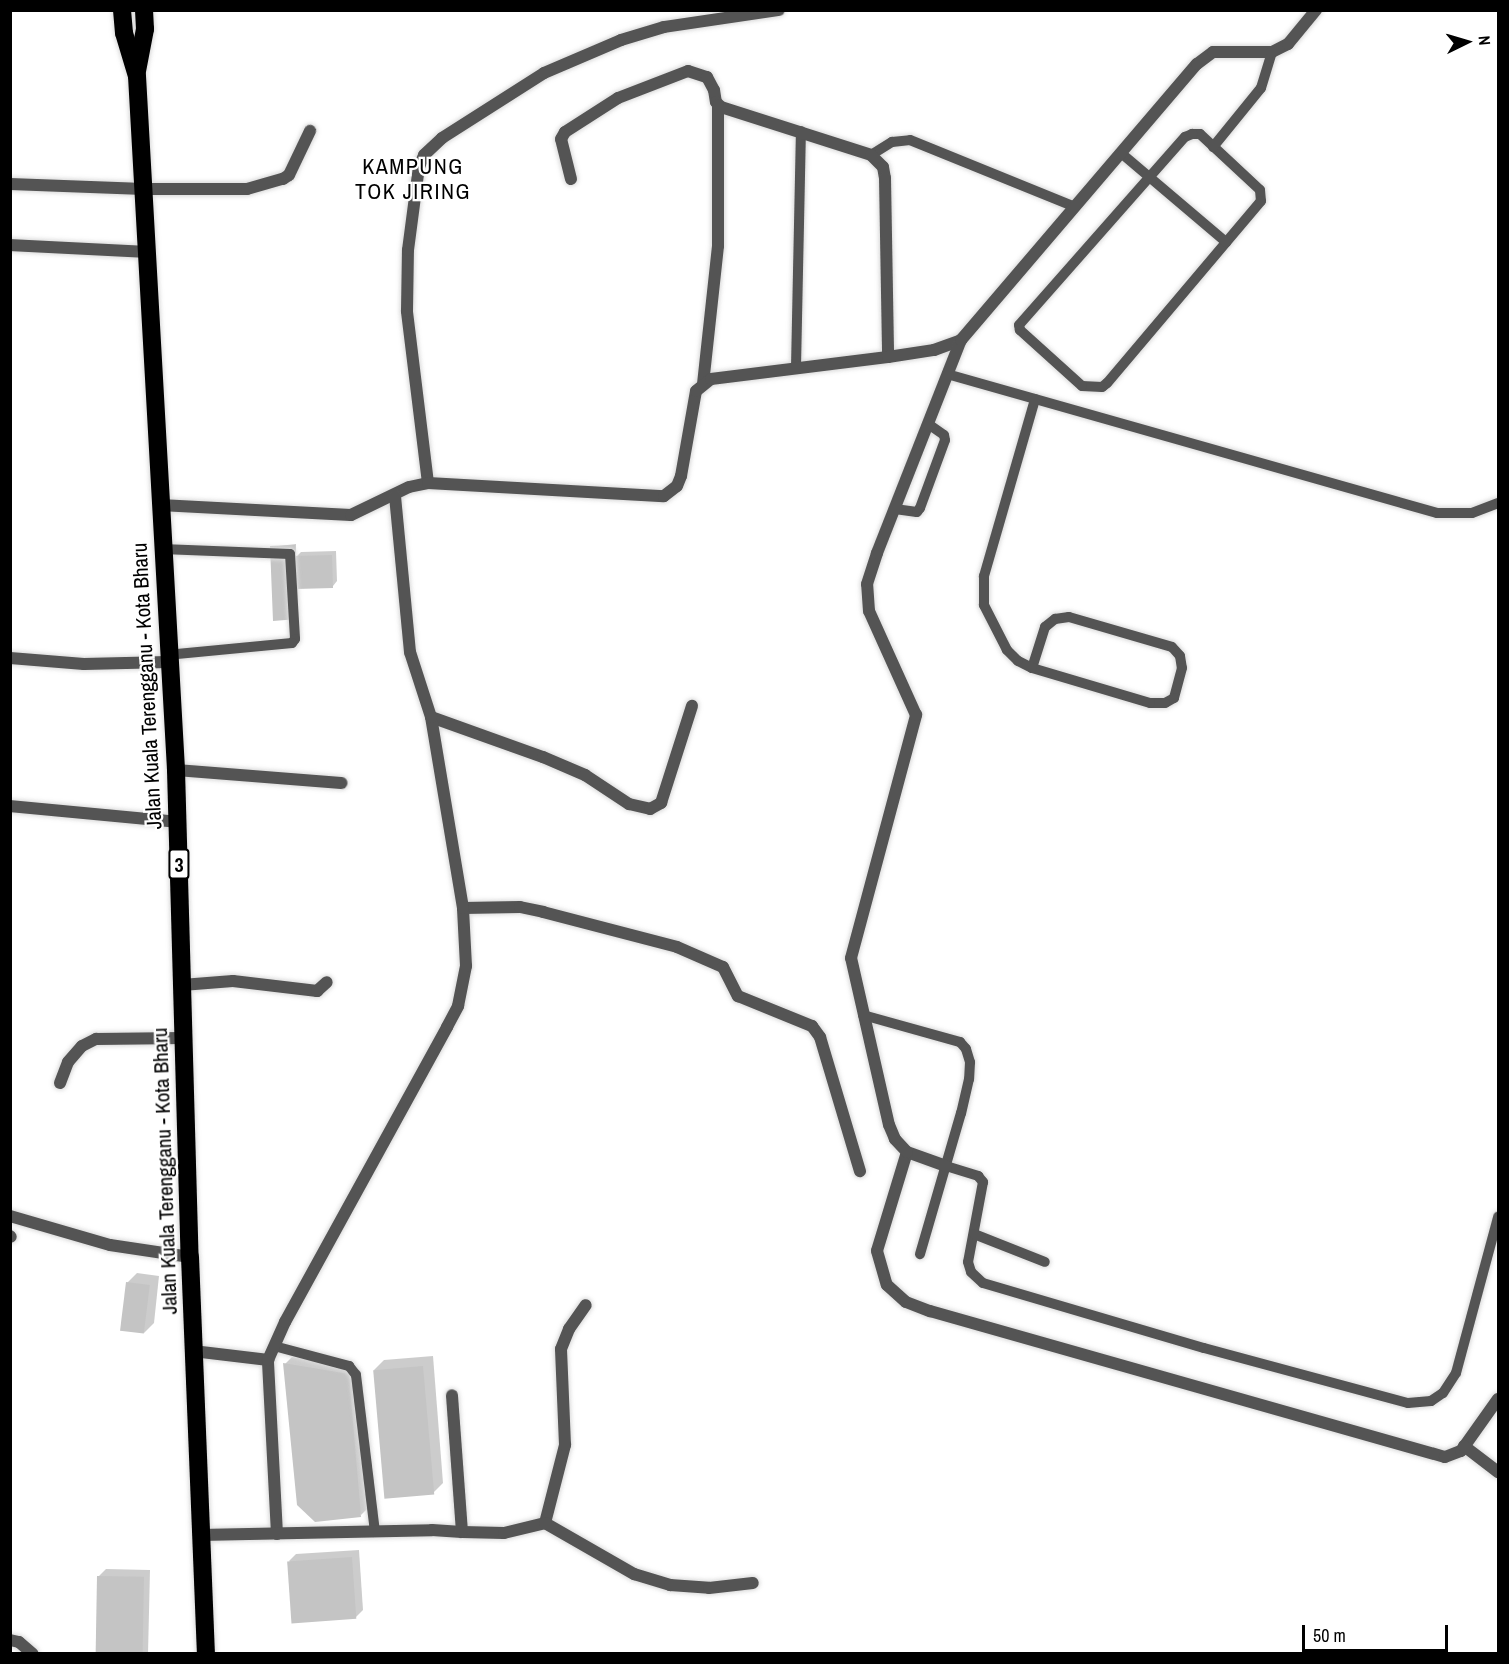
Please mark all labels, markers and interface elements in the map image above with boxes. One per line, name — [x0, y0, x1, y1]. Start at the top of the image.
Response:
north arrow — [1437, 12, 1497, 72]
text: N — [1474, 35, 1496, 46]
district label: KAMPUNG TOK JIRING — [355, 153, 471, 204]
street label: Jalan Kuala Terengganu - Kota Bharu — [127, 542, 167, 830]
road number: 3 — [167, 847, 191, 881]
street label: Jalan Kuala Terengganu - Kota Bharu — [147, 1027, 183, 1315]
scale bar — [1305, 1613, 1450, 1651]
text: 50 m — [1313, 1623, 1346, 1648]

